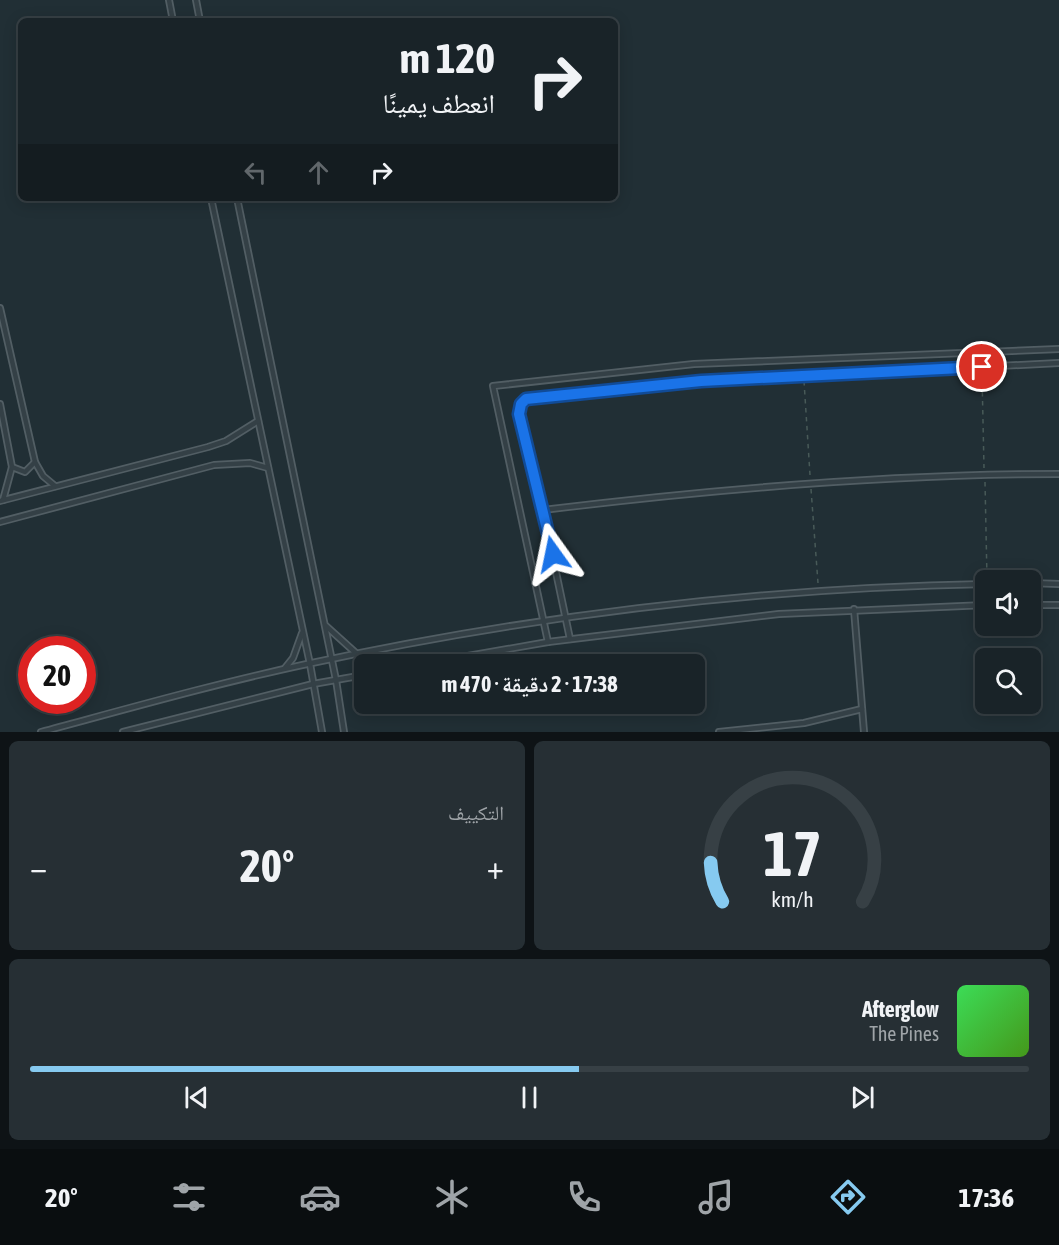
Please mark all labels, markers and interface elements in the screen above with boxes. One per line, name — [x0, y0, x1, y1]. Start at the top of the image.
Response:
text: 120 m — [400, 34, 495, 82]
icon: right — [516, 42, 594, 120]
text: انعطف يمينًا — [382, 88, 495, 119]
icon: left — [239, 156, 272, 189]
icon: ahead — [302, 156, 335, 189]
icon: right — [365, 156, 398, 189]
pin — [956, 341, 1007, 392]
icon: arrive — [965, 350, 998, 383]
position arrow — [521, 522, 585, 586]
map controls — [975, 570, 1041, 714]
button: sound — [975, 570, 1041, 636]
speed limit sign: 20 — [18, 636, 96, 714]
button: search — [975, 648, 1041, 714]
text: 17:38 · 2 دقيقة · 470 m — [441, 671, 618, 697]
text: التكييف — [448, 801, 504, 824]
text: 17 — [763, 818, 821, 889]
text: 20° — [240, 840, 294, 892]
text: − — [30, 848, 47, 886]
text: + — [487, 848, 504, 886]
text: km/h — [771, 888, 813, 913]
text: Afterglow — [862, 996, 939, 1022]
text: The Pines — [869, 1022, 939, 1045]
icon: previous — [180, 1081, 213, 1114]
icon: pause — [513, 1081, 546, 1114]
icon: next — [846, 1081, 879, 1114]
icon: filters — [168, 1176, 210, 1218]
icon: car — [299, 1176, 341, 1218]
icon: climate — [431, 1176, 473, 1218]
icon: phone — [563, 1176, 605, 1218]
icon: music — [695, 1176, 737, 1218]
icon: directions — [827, 1176, 869, 1218]
text: 20° — [45, 1182, 78, 1213]
text: 17:36 — [959, 1182, 1014, 1213]

